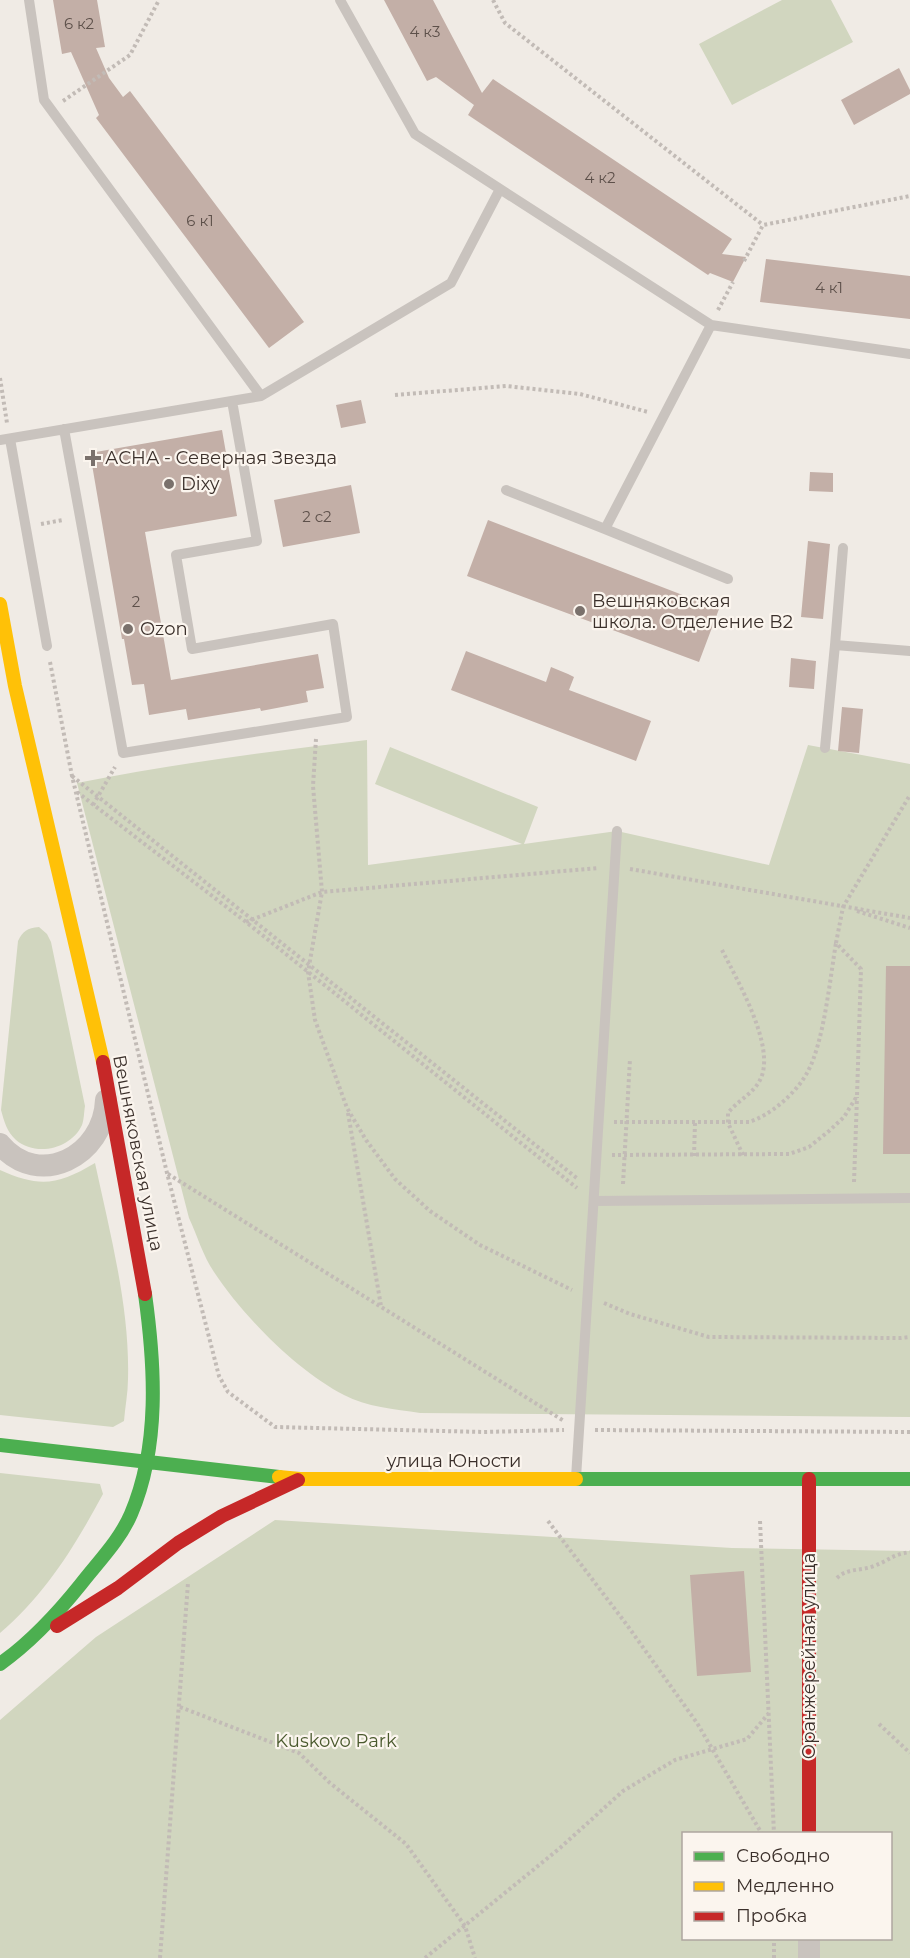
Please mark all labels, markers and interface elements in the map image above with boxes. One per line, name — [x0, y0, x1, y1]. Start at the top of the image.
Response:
house number: 6 к2 — [64, 14, 94, 33]
house number: 4 к3 — [409, 22, 441, 41]
house number: 4 к2 — [584, 168, 616, 187]
house number: 6 к1 — [186, 211, 214, 230]
house number: 4 к1 — [815, 278, 843, 297]
place label: АСНА - Северная Звезда — [105, 447, 337, 469]
marker: АСНА - Северная Звезда — [86, 451, 100, 465]
place label: Dixy — [181, 473, 220, 495]
marker: Dixy — [162, 477, 176, 491]
house number: 2 с2 — [302, 507, 332, 526]
place label: Вешняковская школа. Отделение В2 — [592, 590, 793, 633]
house number: 2 — [132, 592, 140, 611]
marker: Вешняковская школа. Отделение В2 — [573, 604, 587, 618]
place label: Ozon — [140, 618, 188, 640]
marker: Ozon — [121, 622, 135, 636]
street label: Вешняковская улица — [108, 1053, 168, 1253]
street label: улица Юности — [385, 1450, 522, 1472]
street label: Оранжерейная улица — [798, 1553, 820, 1759]
park label: Kuskovo Park — [275, 1730, 397, 1752]
legend — [682, 1832, 892, 1940]
text: Свободно — [736, 1845, 830, 1867]
text: Медленно — [736, 1875, 834, 1897]
text: Пробка — [736, 1905, 807, 1927]

